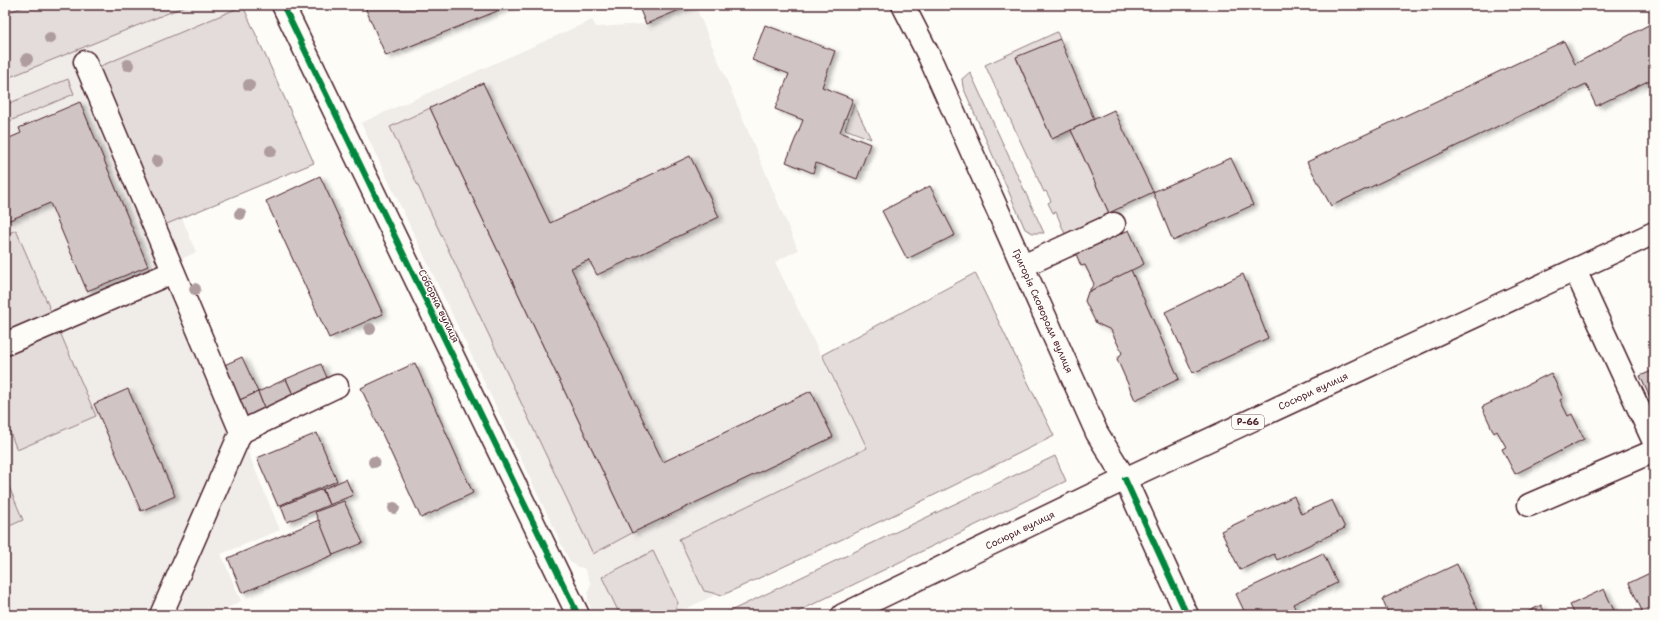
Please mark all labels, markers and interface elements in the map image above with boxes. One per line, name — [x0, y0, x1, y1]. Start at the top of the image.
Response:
street label: Григорія Сковороди вулиця — [1010, 247, 1076, 375]
street label: Соборна вулиця — [416, 267, 462, 345]
street label: Сосюри вулиця — [1276, 369, 1350, 413]
road number: Р-66 — [1232, 415, 1264, 429]
street label: Сосюри вулиця — [983, 508, 1057, 552]

